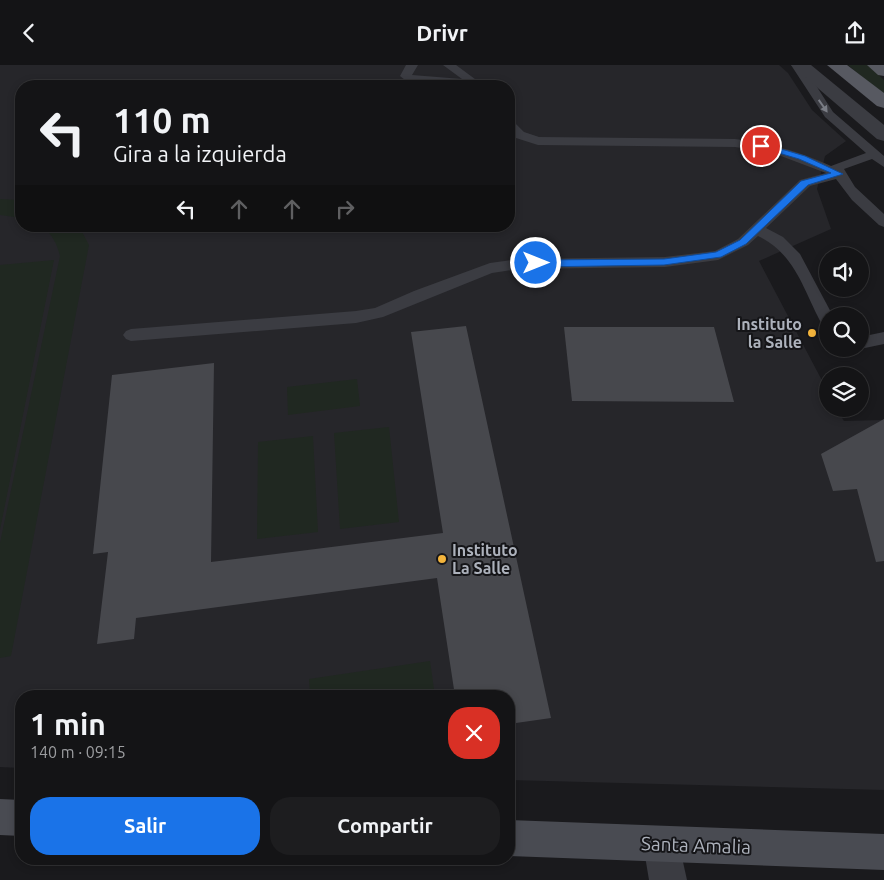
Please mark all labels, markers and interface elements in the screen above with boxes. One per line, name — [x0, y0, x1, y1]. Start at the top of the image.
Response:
icon: back — [15, 19, 43, 47]
icon: share — [841, 19, 869, 47]
text: Drivr — [416, 20, 468, 45]
one-way arrow — [818, 99, 828, 113]
icon: left — [30, 100, 95, 165]
text: 110 m — [113, 100, 211, 140]
pin — [740, 125, 782, 167]
icon: arrive — [747, 132, 775, 160]
text: Gira a la izquierda — [113, 141, 287, 166]
icon: left — [172, 195, 200, 223]
icon: ahead — [225, 195, 253, 223]
icon: ahead — [278, 195, 306, 223]
icon: right — [331, 195, 359, 223]
position arrow — [509, 236, 561, 288]
map controls — [819, 247, 869, 417]
button: sound — [819, 247, 869, 297]
button: search — [819, 307, 869, 357]
place label: Instituto la Salle — [736, 315, 802, 351]
marker: Instituto la Salle — [806, 327, 818, 339]
button: layers — [819, 367, 869, 417]
place label: Instituto La Salle — [452, 541, 518, 577]
marker: Instituto La Salle — [436, 553, 448, 565]
text: 1 min — [30, 707, 106, 741]
button: close — [448, 707, 500, 759]
text: 140 m · 09:15 — [30, 743, 126, 761]
button: Salir — [30, 797, 260, 855]
button: Compartir — [270, 797, 500, 855]
street label: Santa Amalia — [641, 832, 751, 858]

